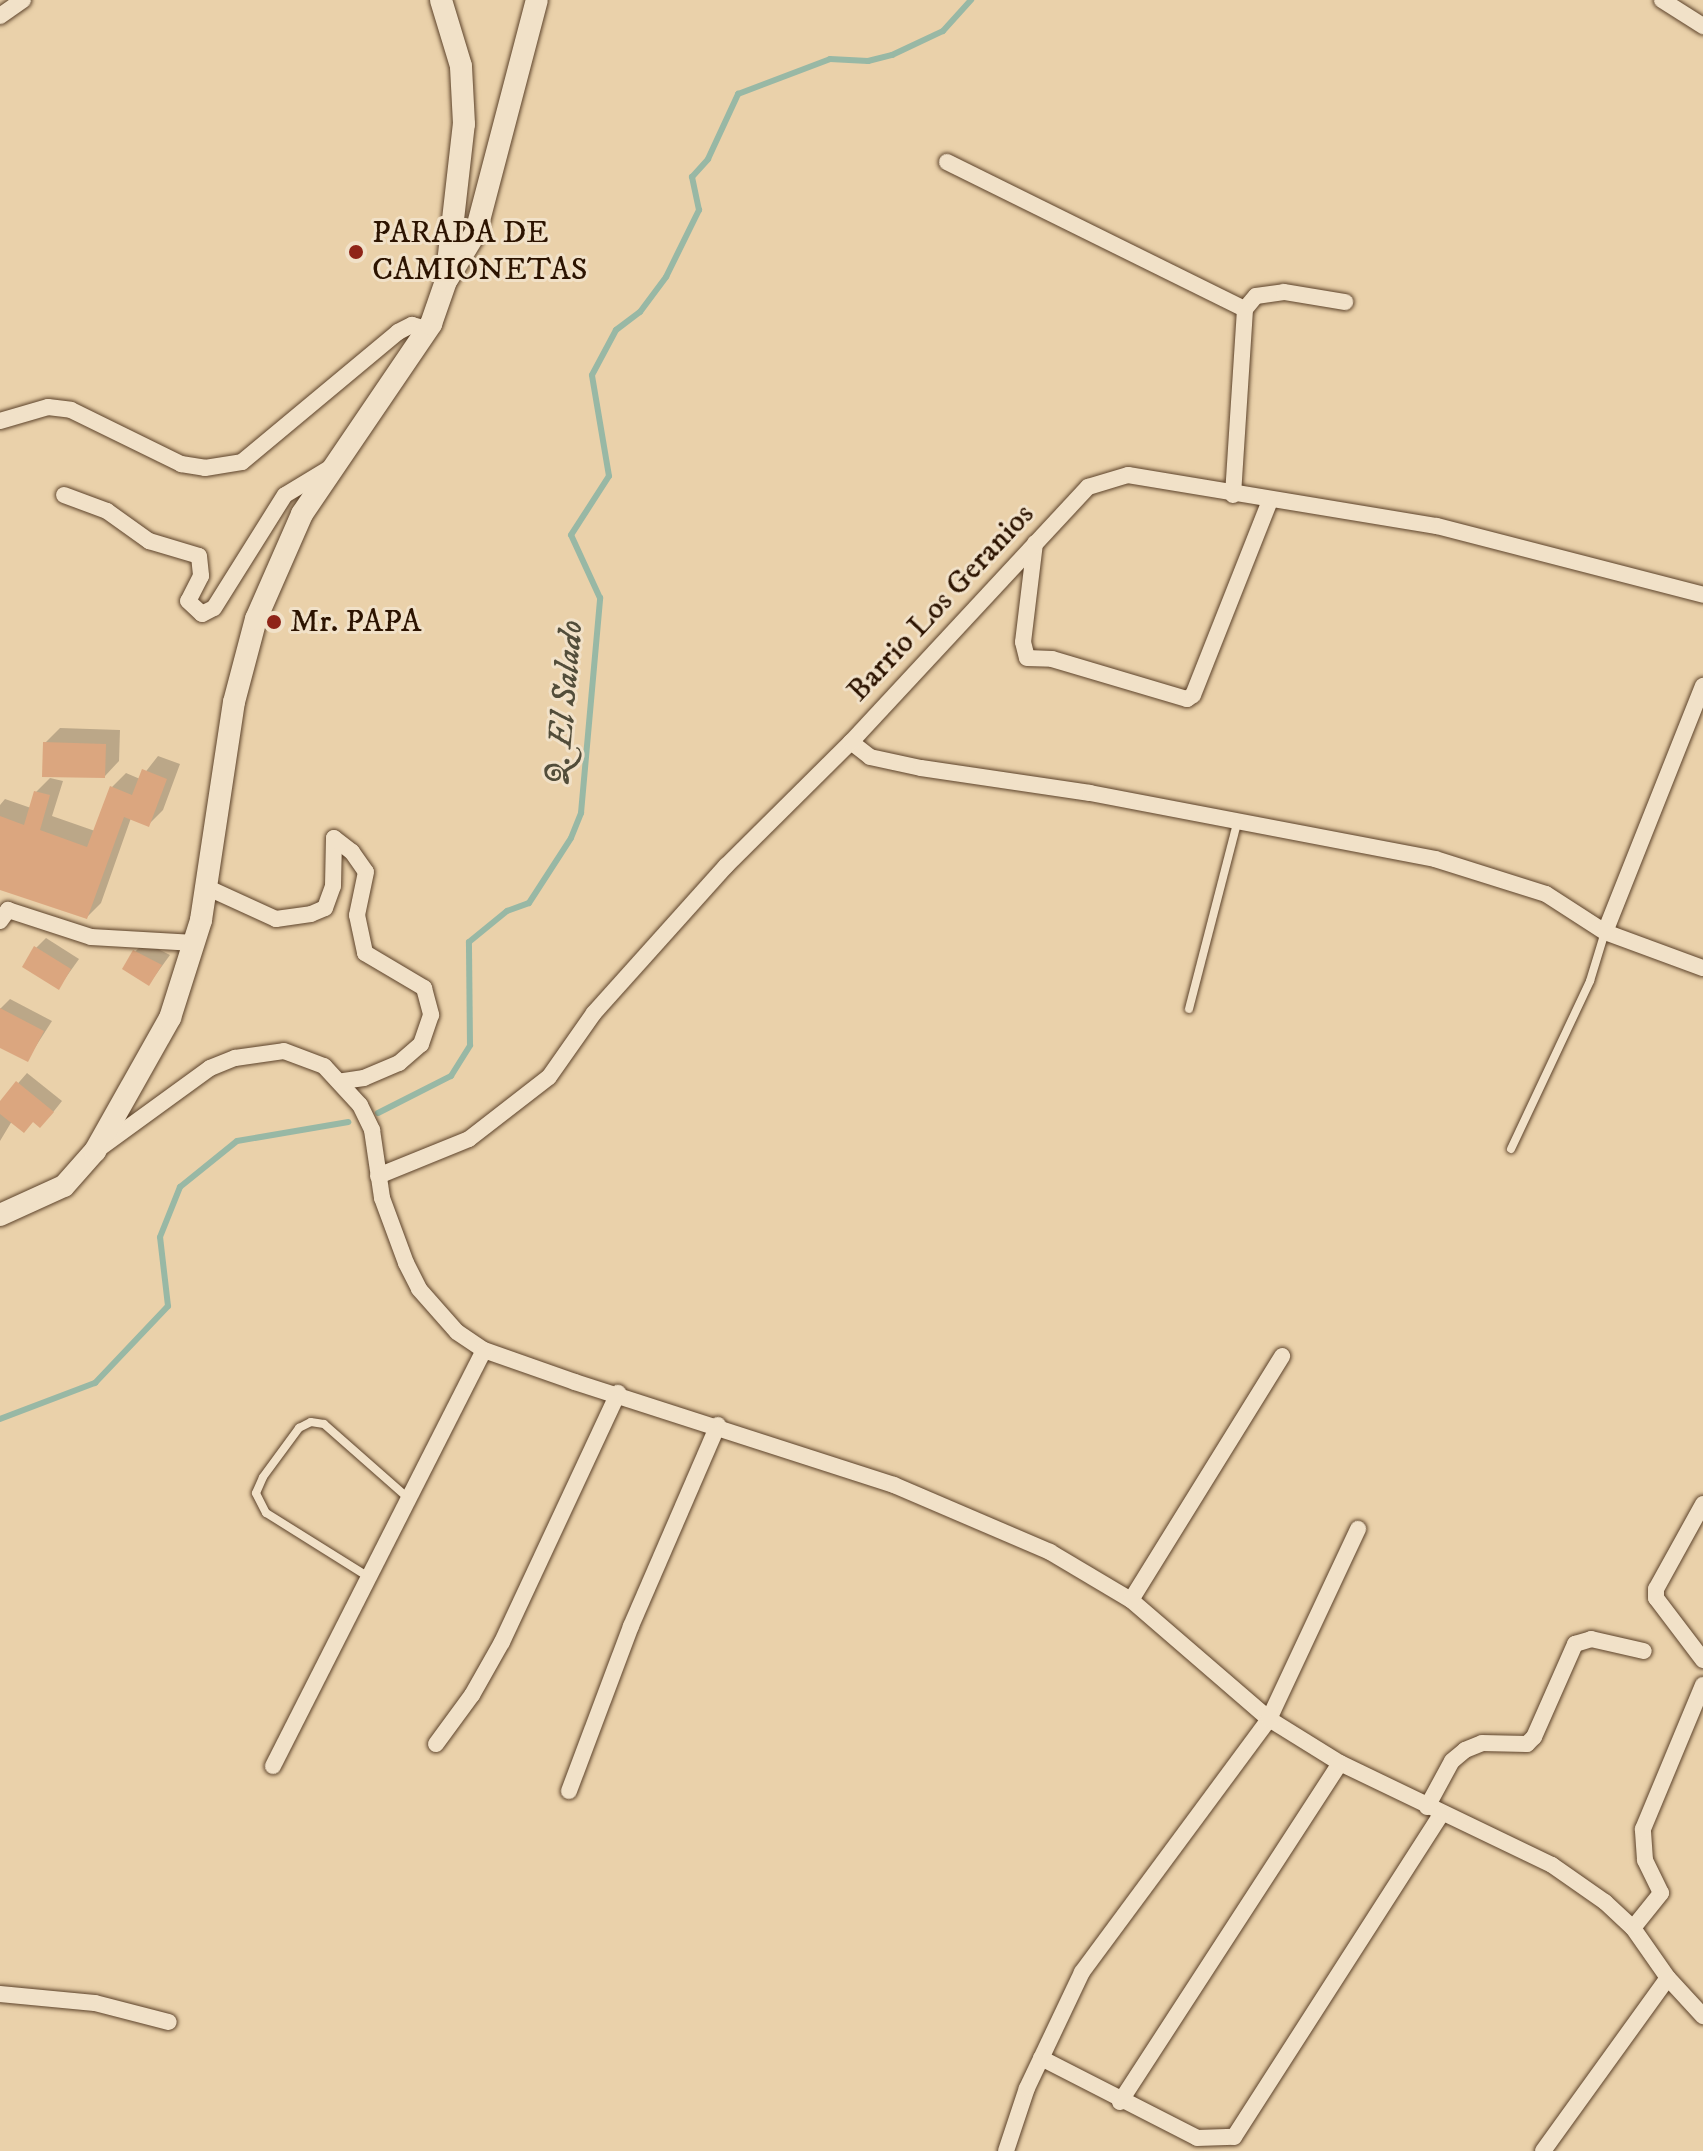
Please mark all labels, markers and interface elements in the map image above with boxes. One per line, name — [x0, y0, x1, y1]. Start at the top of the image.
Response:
place label: PARADA DE CAMIONETAS — [372, 215, 588, 290]
marker: PARADA DE CAMIONETAS — [347, 243, 365, 261]
street label: Barrio Los Geranios — [839, 496, 1043, 710]
place label: Mr. PAPA — [290, 603, 421, 641]
marker: Mr. PAPA — [265, 613, 283, 631]
water label: Q. El Salado — [537, 618, 593, 788]

